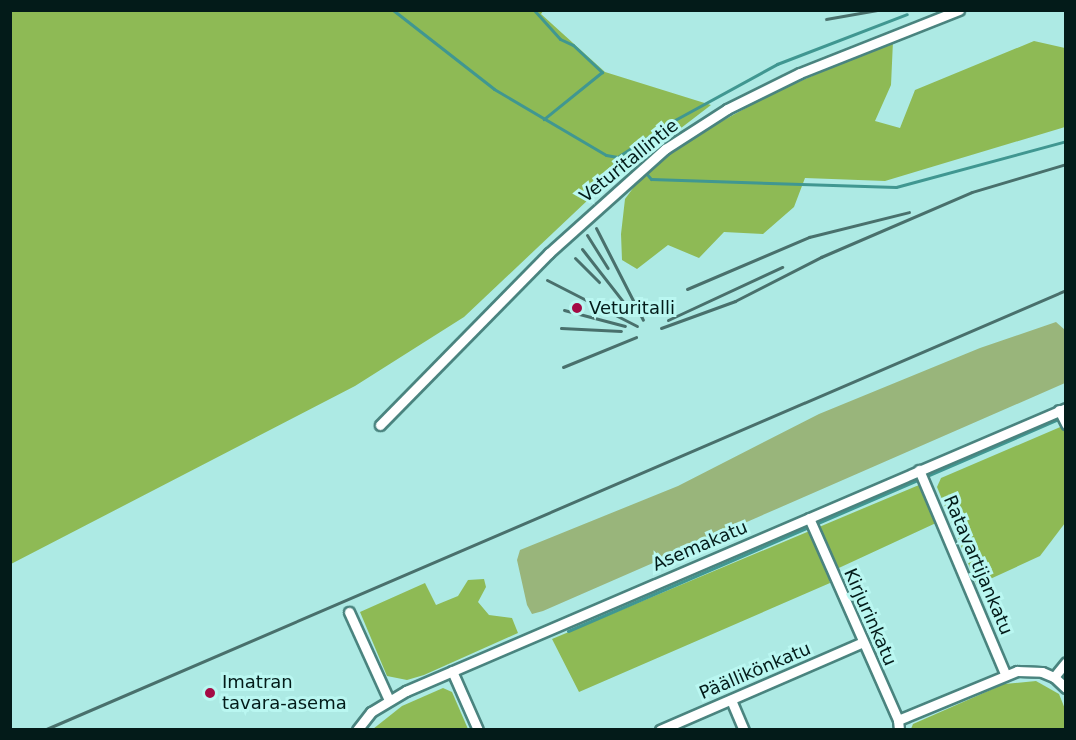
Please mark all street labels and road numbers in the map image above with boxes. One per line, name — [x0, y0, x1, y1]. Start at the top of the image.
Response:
street label: Veturitallintie — [575, 115, 683, 207]
street label: Ratavartijankatu — [939, 492, 1017, 638]
street label: Asemakatu — [649, 516, 751, 576]
street label: Kirjurinkatu — [839, 565, 901, 669]
street label: Päällikönkatu — [696, 638, 814, 704]

